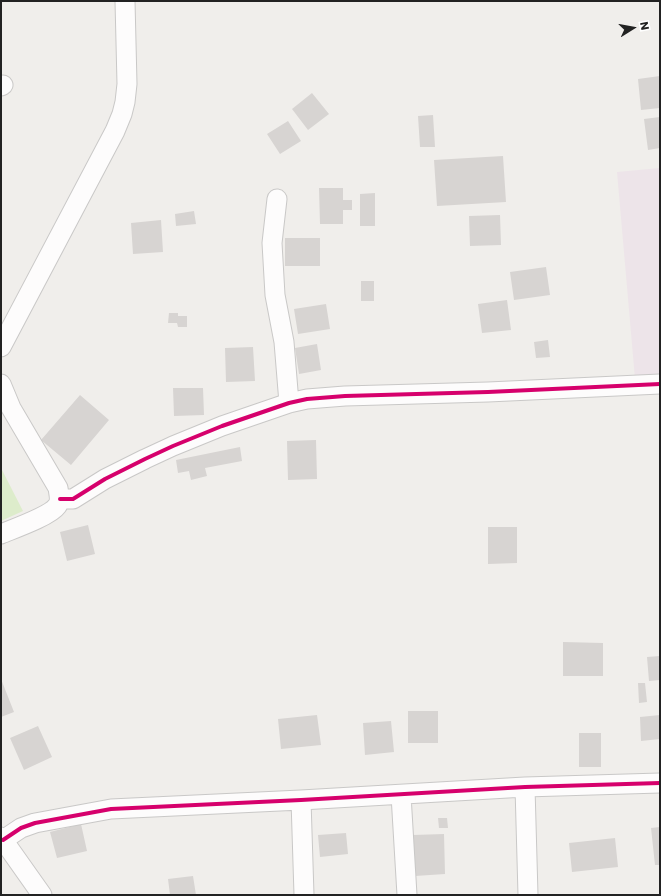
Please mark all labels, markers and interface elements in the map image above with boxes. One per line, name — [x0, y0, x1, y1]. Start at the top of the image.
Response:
north arrow — [613, 8, 653, 48]
text: N — [636, 20, 653, 31]

